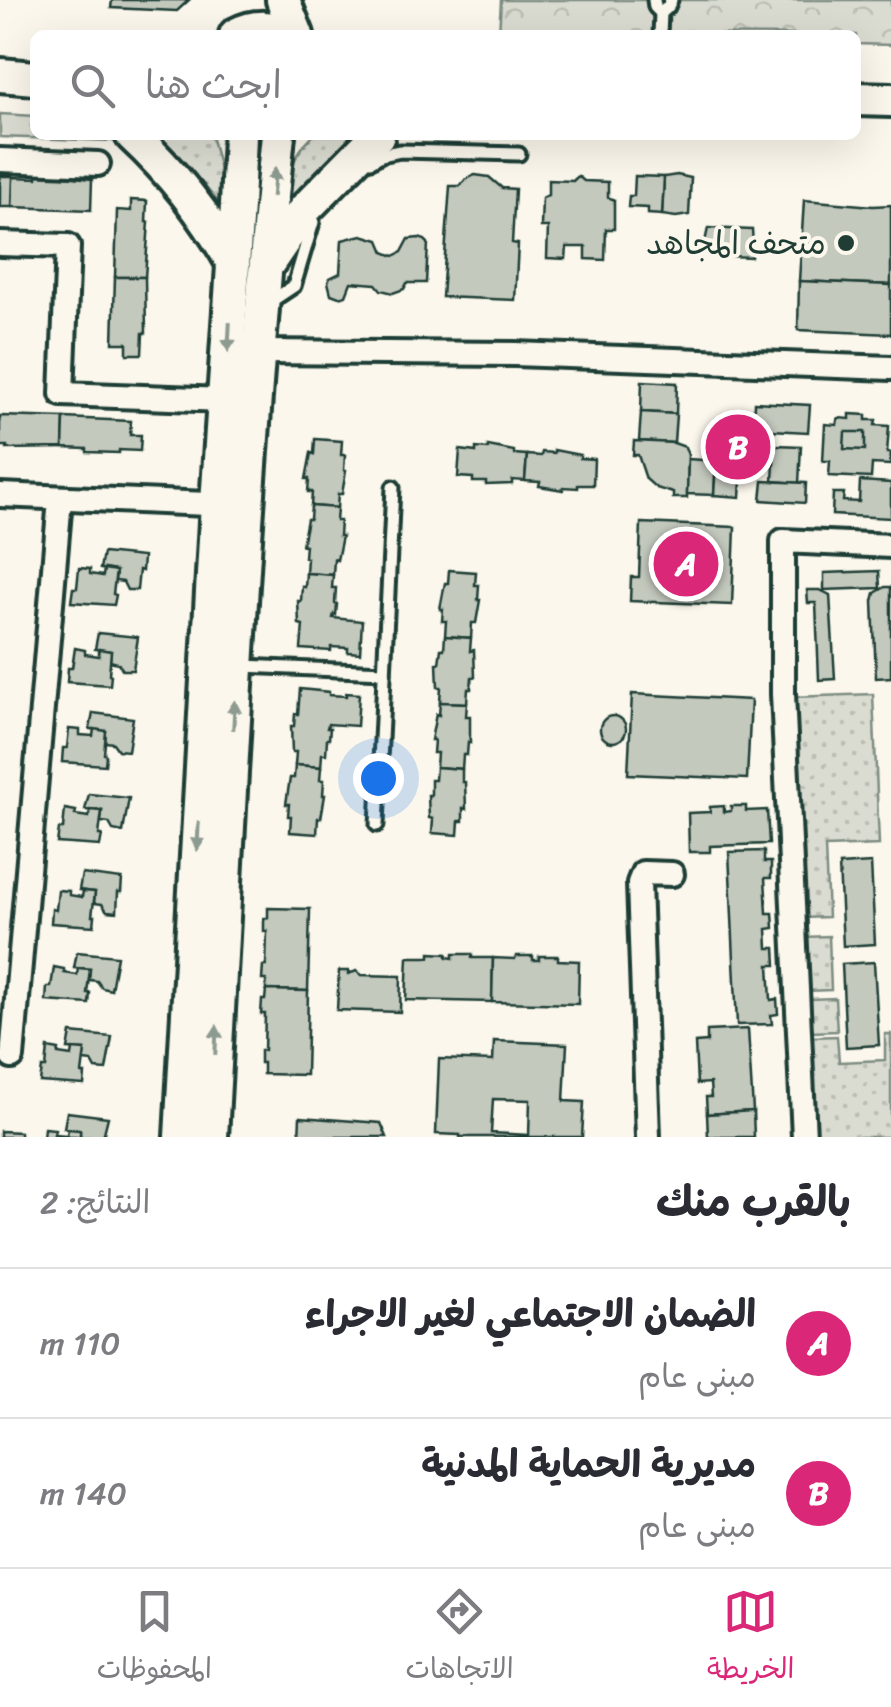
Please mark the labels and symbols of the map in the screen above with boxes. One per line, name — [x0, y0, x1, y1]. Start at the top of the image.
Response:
one-way arrow — [266, 165, 282, 197]
place label: متحف المجاهد — [646, 215, 826, 272]
marker: متحف المجاهد — [835, 232, 857, 254]
one-way arrow — [221, 322, 237, 354]
pin: B — [706, 410, 770, 484]
pin: A — [654, 526, 718, 602]
one-way arrow — [226, 699, 242, 731]
your location — [353, 753, 404, 804]
one-way arrow — [190, 821, 206, 853]
one-way arrow — [208, 1023, 224, 1055]

